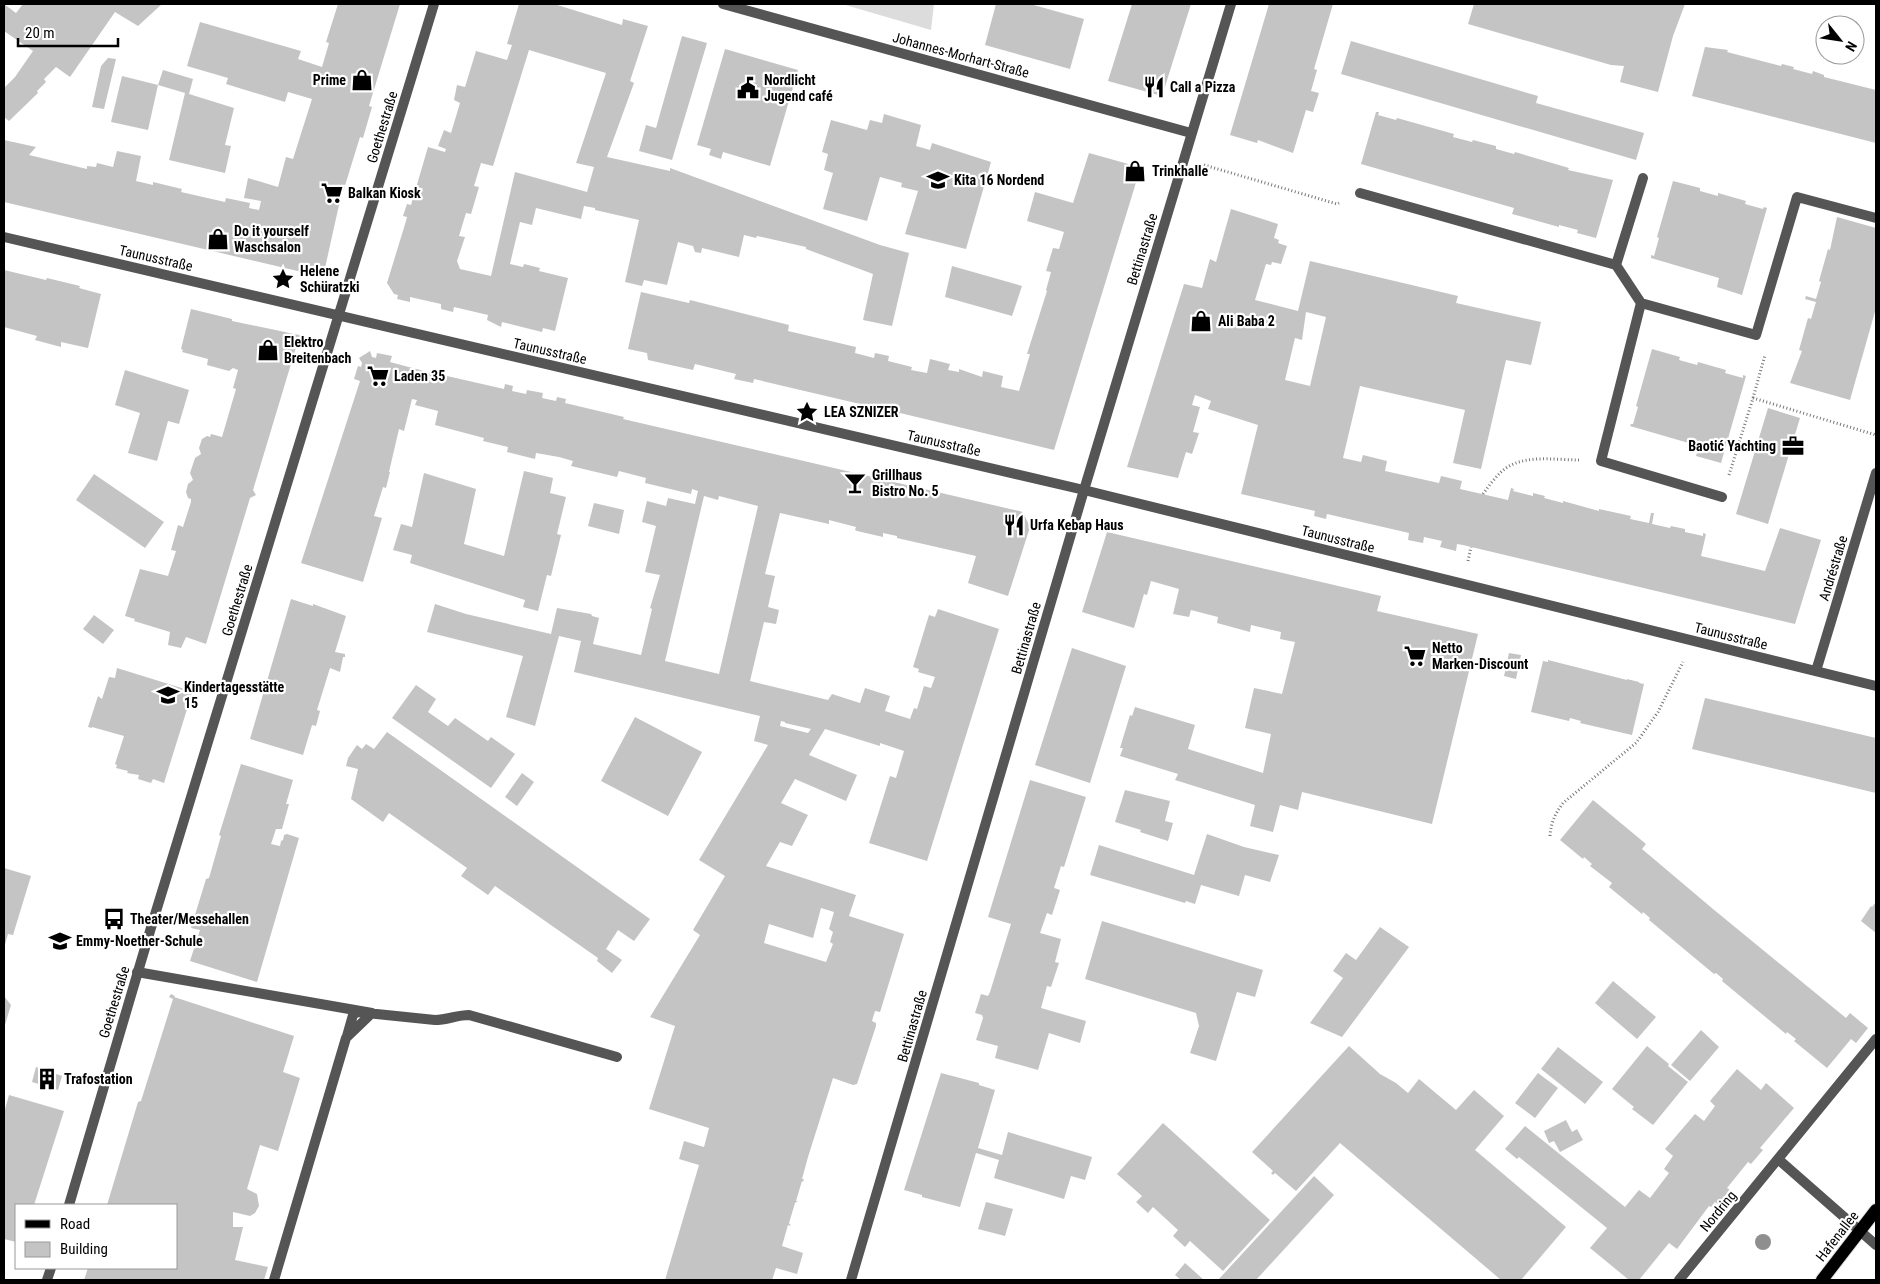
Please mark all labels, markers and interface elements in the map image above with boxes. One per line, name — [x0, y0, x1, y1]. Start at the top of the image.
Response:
scale bar — [18, 15, 118, 47]
north arrow — [1815, 15, 1865, 65]
text: 20 m — [25, 24, 55, 42]
street label: Johannes-Morhart-Straße — [891, 29, 1031, 81]
text: N — [1842, 39, 1860, 54]
shop icon: Prime — [349, 67, 375, 93]
place label: Prime — [313, 72, 346, 88]
place label: Nordlicht Jugend café — [764, 72, 833, 104]
restaurant icon: Call a Pizza — [1141, 74, 1167, 100]
public building icon: Nordlicht Jugend café — [735, 75, 761, 101]
place label: Call a Pizza — [1170, 79, 1236, 95]
street label: Goethestraße — [363, 89, 401, 165]
shop icon: Trinkhalle — [1122, 158, 1148, 184]
place label: Trinkhalle — [1152, 163, 1208, 179]
school or university icon: Kita 16 Nordend — [925, 167, 951, 193]
place label: Kita 16 Nordend — [954, 172, 1044, 188]
supermarket icon: Balkan Kiosk — [319, 180, 345, 206]
place label: Balkan Kiosk — [348, 185, 421, 201]
street label: Bettinastraße — [1123, 211, 1161, 287]
place label: Do it yourself Waschsalon — [234, 223, 309, 255]
shop icon: Do it yourself Waschsalon — [205, 226, 231, 252]
street label: Taunusstraße — [118, 242, 195, 274]
place label: Helene Schüratzki — [300, 263, 360, 295]
place icon: Helene Schüratzki — [270, 266, 296, 292]
shop icon: Ali Baba 2 — [1188, 308, 1214, 334]
place label: Ali Baba 2 — [1218, 313, 1275, 329]
place label: Elektro Breitenbach — [284, 334, 351, 366]
street label: Taunusstraße — [512, 335, 589, 367]
shop icon: Elektro Breitenbach — [255, 337, 281, 363]
supermarket icon: Laden 35 — [365, 363, 391, 389]
place label: Laden 35 — [394, 368, 445, 384]
place icon: LEA SZNIZER — [794, 399, 820, 425]
place label: LEA SZNIZER — [824, 404, 899, 420]
street label: Taunusstraße — [906, 427, 983, 459]
office icon: Baotić Yachting — [1780, 433, 1806, 459]
place label: Baotić Yachting — [1688, 438, 1776, 454]
place label: Grillhaus Bistro No. 5 — [872, 467, 939, 499]
bar icon: Grillhaus Bistro No. 5 — [842, 470, 868, 496]
restaurant icon: Urfa Kebap Haus — [1001, 512, 1027, 538]
place label: Urfa Kebap Haus — [1030, 517, 1124, 533]
street label: Taunusstraße — [1300, 522, 1377, 556]
street label: Andréstraße — [1815, 533, 1851, 603]
street label: Goethestraße — [218, 562, 256, 638]
street label: Bettinastraße — [1008, 600, 1044, 676]
street label: Taunusstraße — [1693, 619, 1770, 653]
place label: Netto Marken-Discount — [1432, 640, 1528, 672]
supermarket icon: Netto Marken-Discount — [1402, 643, 1428, 669]
place label: Kindertagesstätte 15 — [184, 679, 285, 711]
school or university icon: Kindertagesstätte 15 — [155, 682, 181, 708]
bus stop icon: Theater/Messehallen — [101, 906, 127, 932]
place label: Theater/Messehallen — [130, 911, 249, 927]
school or university icon: Emmy-Noether-Schule — [47, 928, 73, 954]
place label: Emmy-Noether-Schule — [76, 933, 203, 949]
street label: Goethestraße — [95, 964, 133, 1040]
street label: Bettinastraße — [894, 988, 930, 1064]
building icon: Trafostation — [34, 1066, 60, 1092]
place label: Trafostation — [64, 1071, 133, 1087]
street label: Nordring — [1697, 1187, 1739, 1235]
legend — [15, 1204, 178, 1269]
street label: Hafenallee — [1812, 1207, 1862, 1264]
text: Road — [60, 1215, 90, 1233]
text: Building — [60, 1240, 108, 1258]

